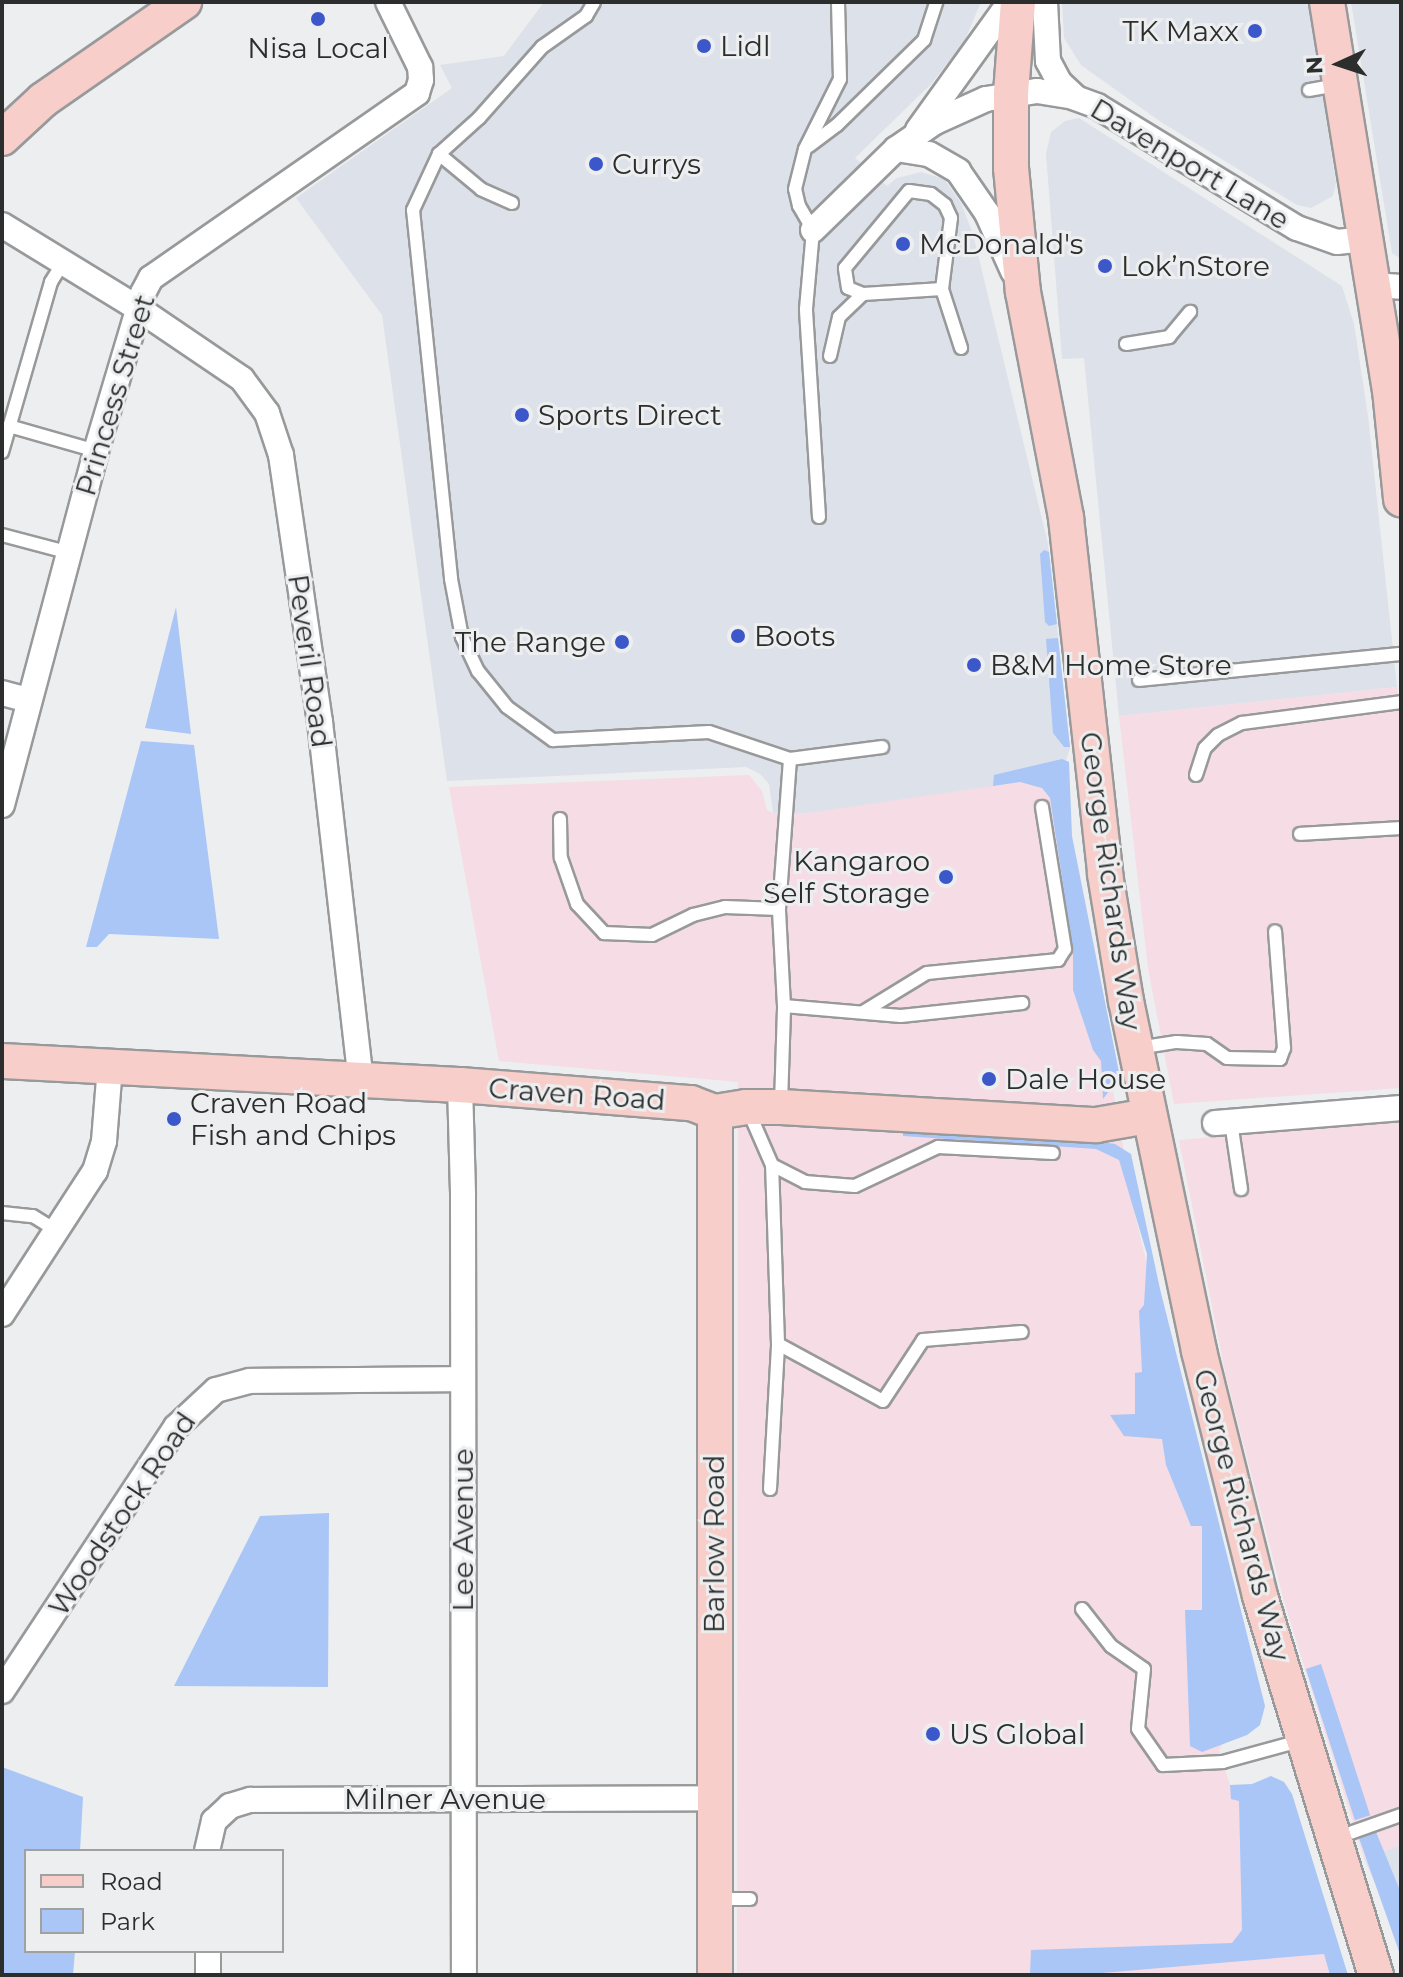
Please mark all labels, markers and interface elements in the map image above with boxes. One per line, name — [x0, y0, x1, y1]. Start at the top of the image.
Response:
marker: Nisa Local — [309, 10, 327, 28]
place label: TK Maxx — [1123, 14, 1239, 48]
marker: TK Maxx — [1246, 22, 1264, 40]
north arrow — [1299, 24, 1379, 104]
place label: Lidl — [720, 29, 771, 63]
place label: Nisa Local — [247, 31, 389, 65]
marker: Lidl — [695, 37, 713, 55]
text: N — [1301, 56, 1328, 75]
street label: Davenport Lane — [1085, 91, 1295, 237]
place label: Currys — [612, 147, 701, 181]
marker: Currys — [587, 155, 605, 173]
place label: McDonald's — [919, 227, 1083, 261]
marker: McDonald's — [894, 235, 912, 253]
place label: Lok’nStore — [1121, 249, 1270, 283]
marker: Lok’nStore — [1096, 257, 1114, 275]
street label: Princess Street — [68, 290, 162, 500]
place label: Sports Direct — [538, 398, 722, 432]
marker: Sports Direct — [513, 406, 531, 424]
street label: Peveril Road — [281, 572, 339, 750]
place label: Boots — [754, 619, 835, 653]
place label: The Range — [455, 625, 606, 659]
marker: Boots — [729, 627, 747, 645]
marker: The Range — [613, 633, 631, 651]
place label: B&M Home Store — [990, 648, 1232, 682]
marker: B&M Home Store — [965, 656, 983, 674]
street label: George Richards Way — [1073, 730, 1149, 1032]
place label: Kangaroo Self Storage — [763, 844, 930, 910]
marker: Kangaroo Self Storage — [937, 868, 955, 886]
place label: Dale House — [1005, 1062, 1166, 1096]
marker: Dale House — [980, 1070, 998, 1088]
street label: Craven Road — [487, 1071, 667, 1117]
place label: Craven Road Fish and Chips — [190, 1086, 396, 1152]
marker: Craven Road Fish and Chips — [165, 1110, 183, 1128]
street label: George Richards Way — [1187, 1365, 1297, 1665]
street label: Woodstock Road — [41, 1406, 203, 1622]
street label: Lee Avenue — [446, 1448, 480, 1612]
street label: Barlow Road — [697, 1455, 731, 1633]
place label: US Global — [949, 1717, 1085, 1751]
marker: US Global — [924, 1725, 942, 1743]
street label: Milner Avenue — [344, 1782, 546, 1816]
legend — [24, 1849, 284, 1953]
text: Road — [100, 1867, 163, 1896]
text: Park — [100, 1907, 155, 1936]

